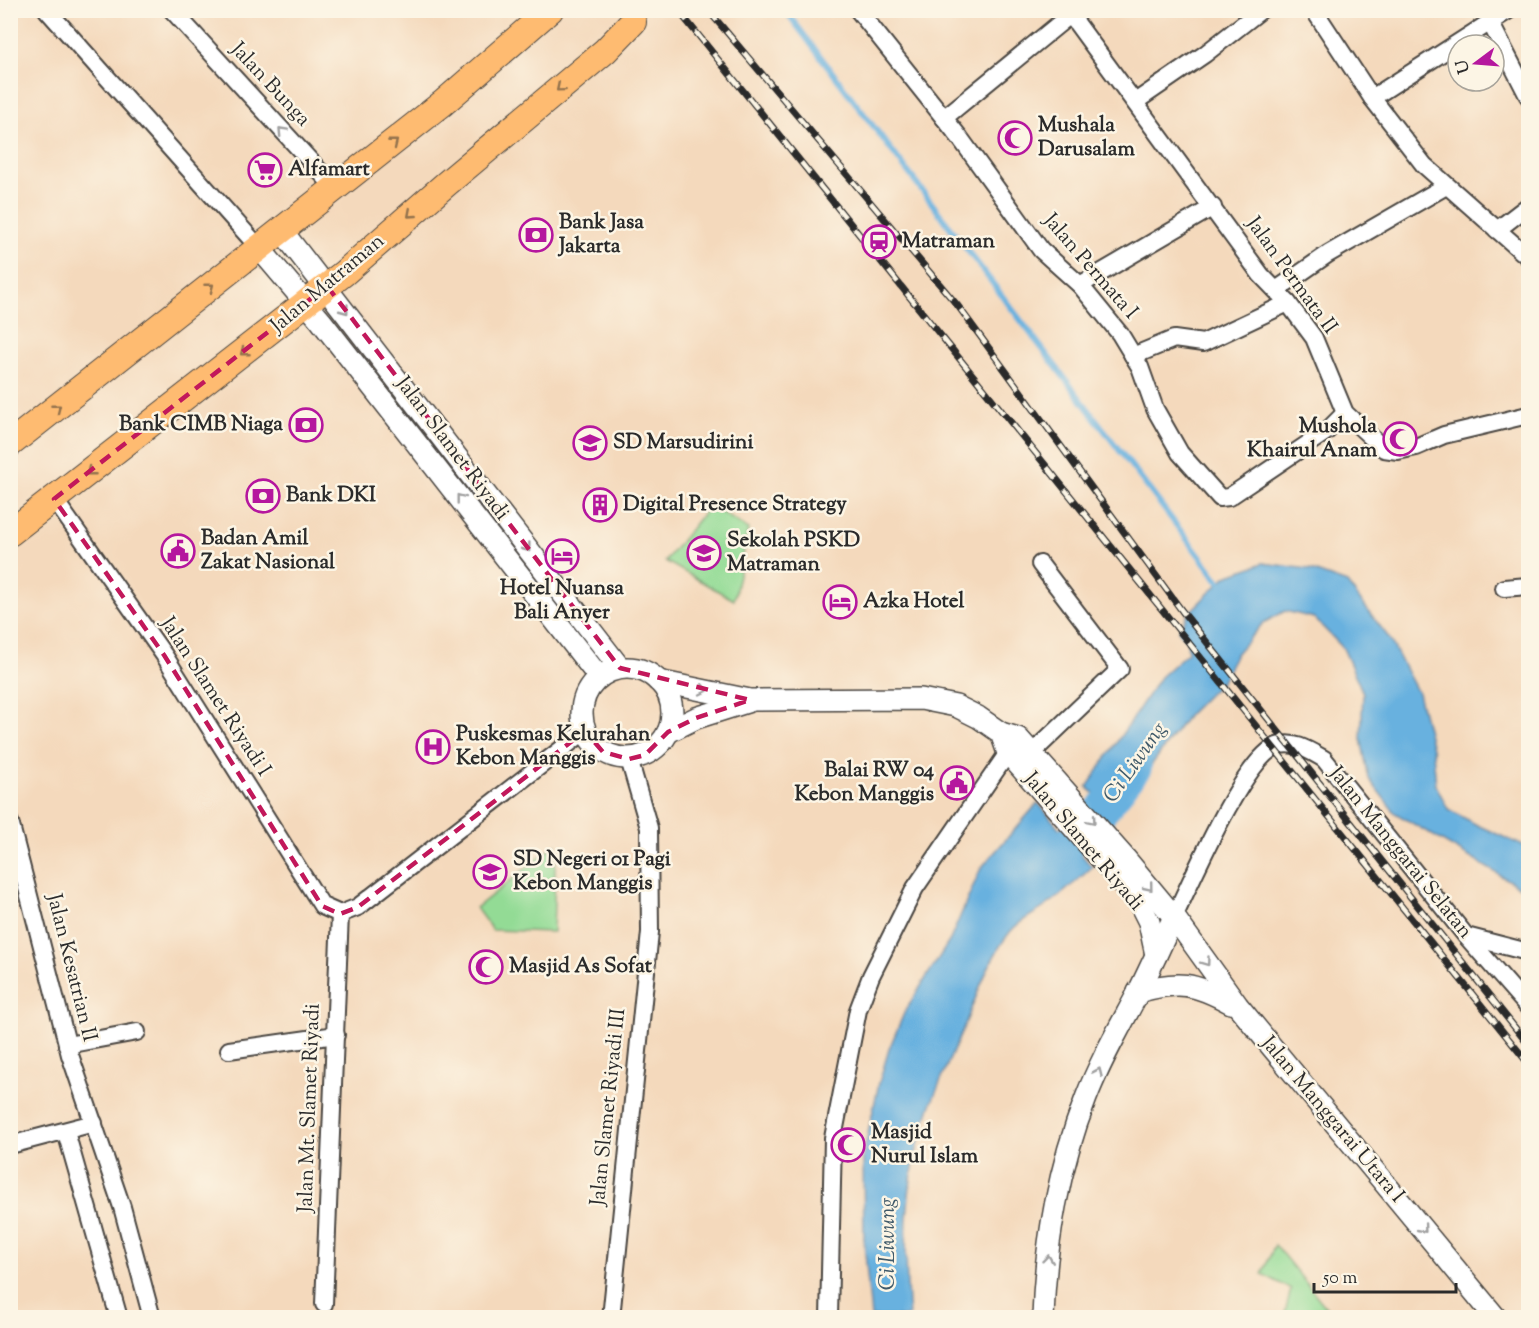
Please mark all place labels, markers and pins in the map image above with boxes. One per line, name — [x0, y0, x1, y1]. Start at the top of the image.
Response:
place label: Mushala Darusalam — [1038, 111, 1135, 165]
mosque icon: Mushala Darusalam — [997, 120, 1033, 156]
supermarket icon: Alfamart — [247, 152, 283, 188]
place label: Alfamart — [288, 155, 370, 185]
place label: Bank Jasa Jakarta — [557, 208, 644, 262]
bank icon: Bank Jasa Jakarta — [518, 217, 554, 253]
station icon: Matraman — [861, 224, 897, 260]
place label: Matraman — [902, 227, 996, 257]
bank icon: Bank CIMB Niaga — [288, 407, 324, 443]
place label: Bank CIMB Niaga — [119, 410, 283, 440]
place label: Mushola Khairul Anam — [1247, 412, 1378, 466]
mosque icon: Mushola Khairul Anam — [1382, 421, 1418, 457]
school or university icon: SD Marsudirini — [572, 425, 608, 461]
place label: SD Marsudirini — [613, 428, 754, 458]
bank icon: Bank DKI — [245, 478, 281, 514]
place label: Bank DKI — [286, 481, 376, 511]
building icon: Digital Presence Strategy — [582, 487, 618, 523]
place label: Digital Presence Strategy — [623, 490, 847, 520]
place label: Badan Amil Zakat Nasional — [201, 524, 335, 578]
place label: Sekolah PSKD Matraman — [727, 526, 861, 580]
public building icon: Badan Amil Zakat Nasional — [160, 533, 196, 569]
school or university icon: Sekolah PSKD Matraman — [686, 535, 722, 571]
hotel icon: Hotel Nuansa Bali Anyer — [544, 538, 580, 574]
place label: Hotel Nuansa Bali Anyer — [500, 574, 624, 628]
hotel icon: Azka Hotel — [822, 584, 858, 620]
place label: Azka Hotel — [863, 587, 964, 617]
place label: Puskesmas Kelurahan Kebon Manggis — [456, 720, 651, 774]
hospital icon: Puskesmas Kelurahan Kebon Manggis — [415, 729, 451, 765]
place label: Balai RW 04 Kebon Manggis — [794, 756, 934, 810]
public building icon: Balai RW 04 Kebon Manggis — [939, 765, 975, 801]
place label: SD Negeri 01 Pagi Kebon Manggis — [513, 845, 671, 899]
school or university icon: SD Negeri 01 Pagi Kebon Manggis — [472, 854, 508, 890]
mosque icon: Masjid As Sofat — [468, 949, 504, 985]
place label: Masjid As Sofat — [509, 952, 653, 982]
place label: Masjid Nurul Islam — [871, 1118, 979, 1172]
mosque icon: Masjid Nurul Islam — [830, 1127, 866, 1163]

